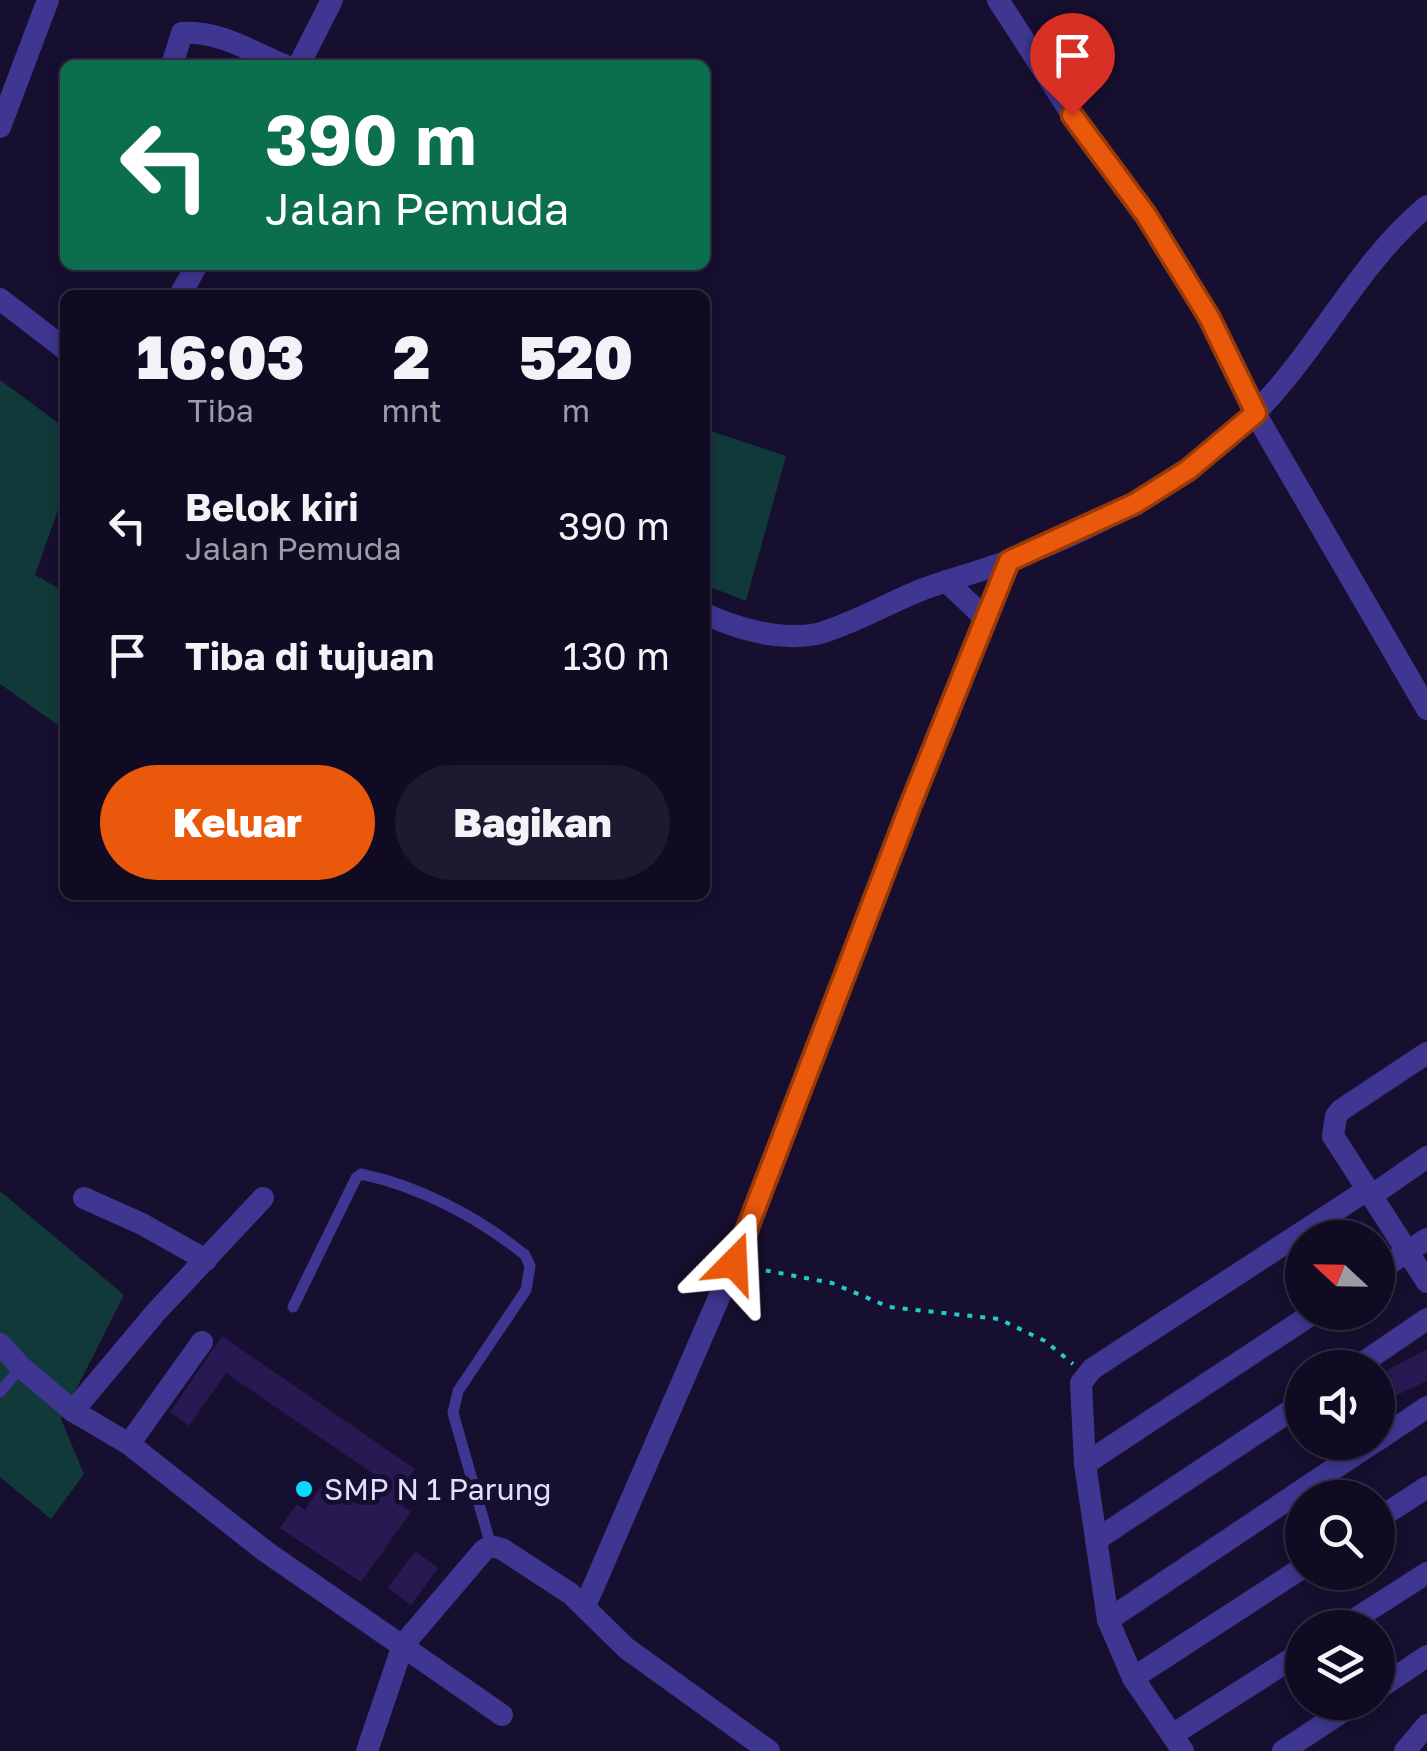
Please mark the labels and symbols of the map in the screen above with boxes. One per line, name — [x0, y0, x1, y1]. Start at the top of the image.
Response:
pin — [1030, 13, 1115, 116]
position arrow — [682, 1211, 786, 1315]
north arrow — [1285, 1220, 1395, 1330]
place label: SMP N 1 Parung — [324, 1471, 552, 1507]
marker: SMP N 1 Parung — [293, 1478, 315, 1500]

